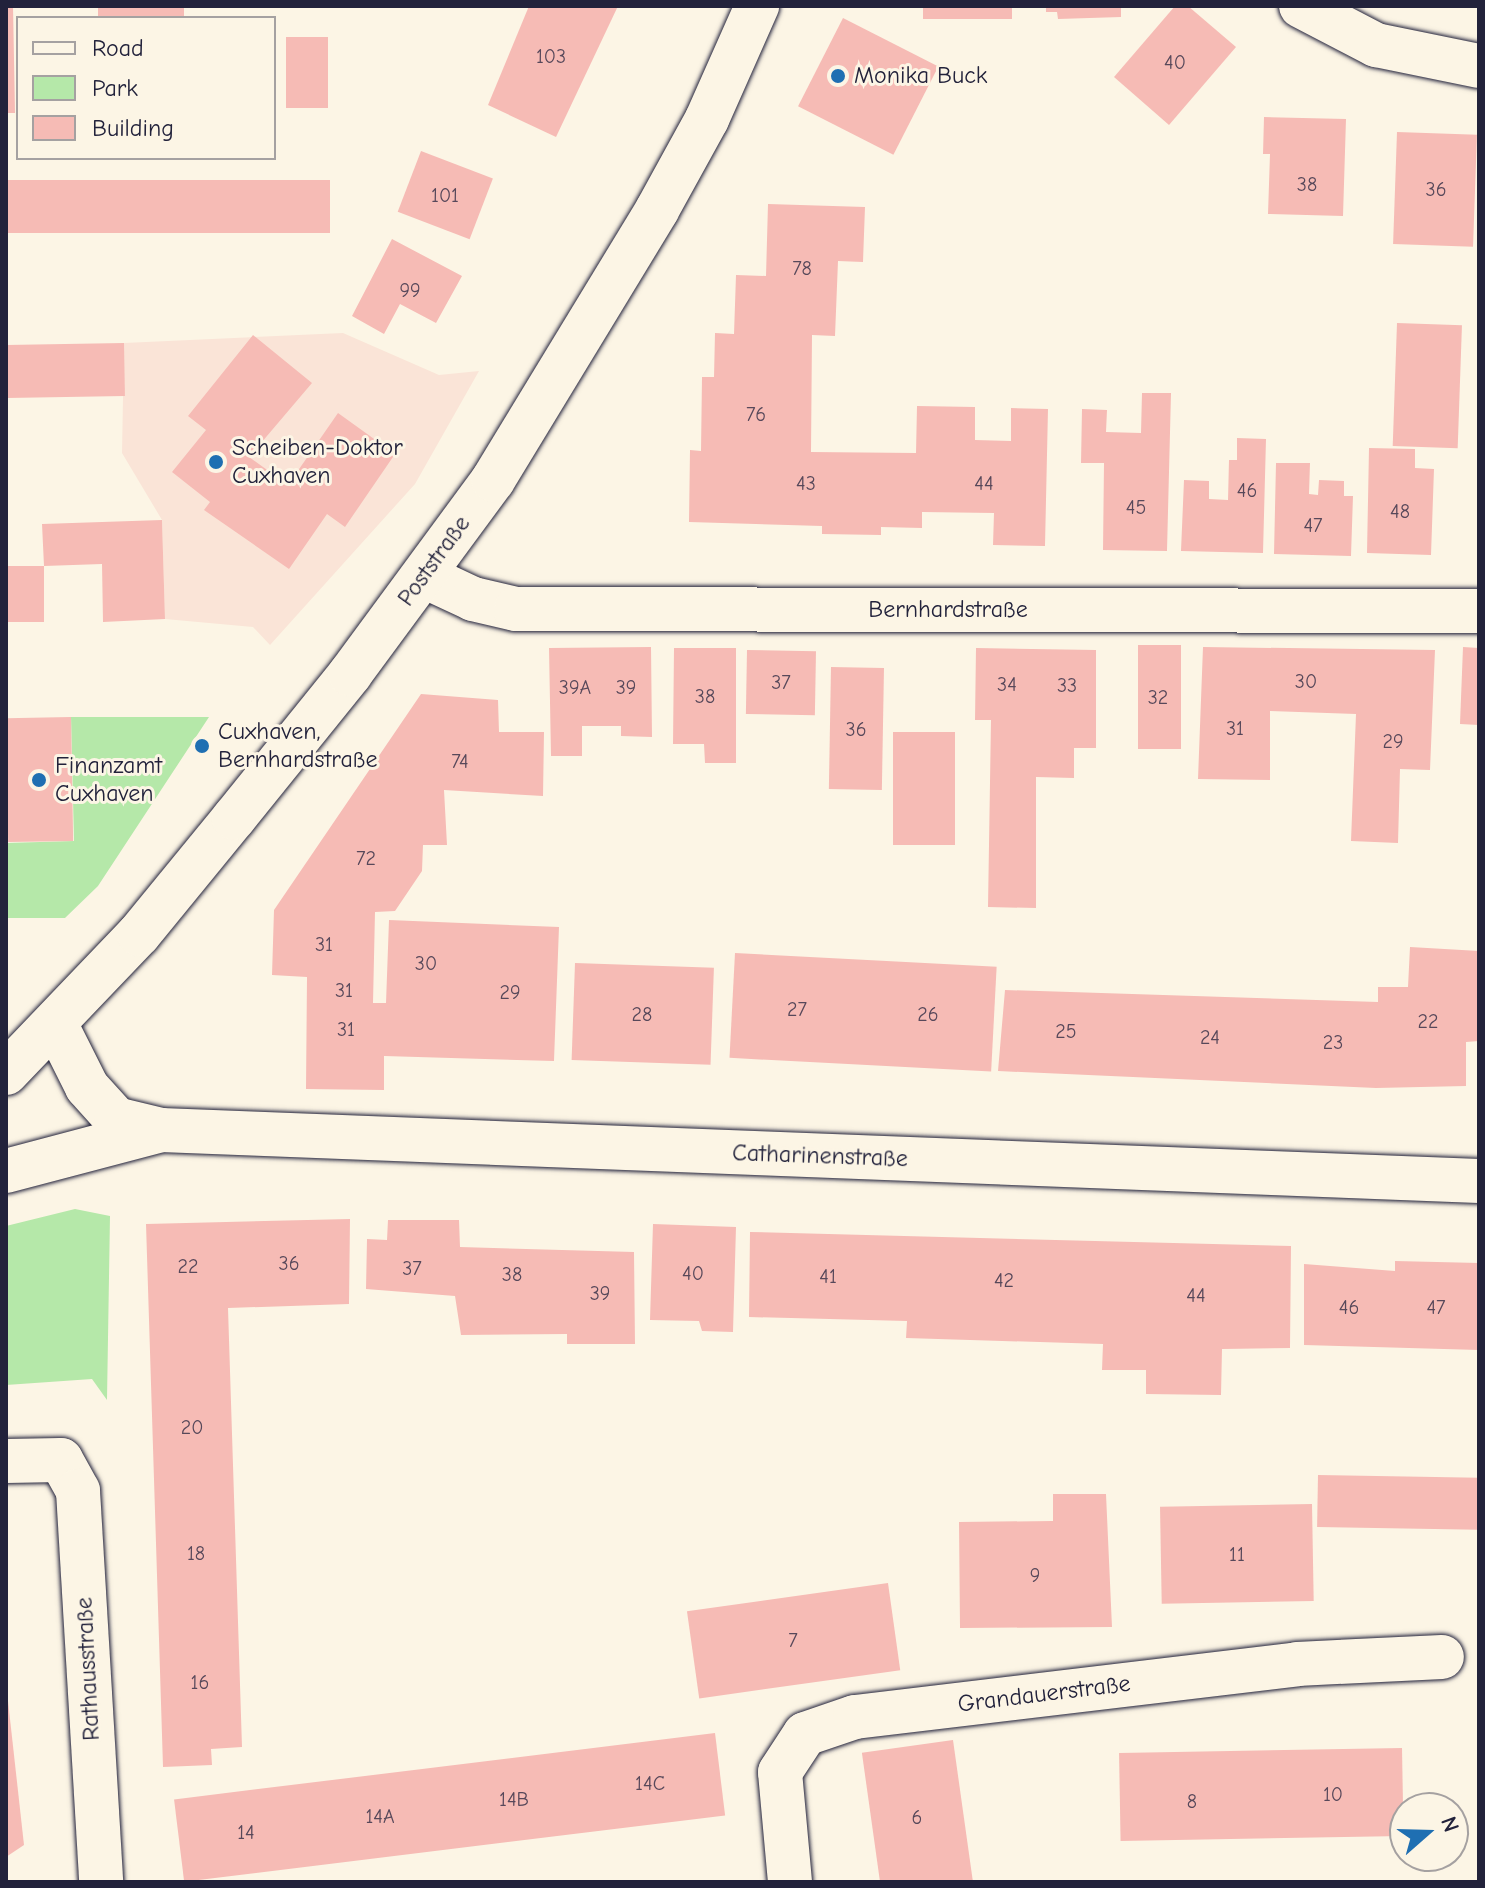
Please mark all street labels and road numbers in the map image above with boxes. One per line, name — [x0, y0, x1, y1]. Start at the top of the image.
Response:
street label: Poststraße — [392, 510, 476, 612]
street label: Bernhardstraße — [868, 596, 1028, 624]
street label: Catharinenstraße — [732, 1139, 908, 1173]
street label: Rathausstraße — [70, 1596, 106, 1742]
street label: Grandauerstraße — [956, 1669, 1132, 1719]

